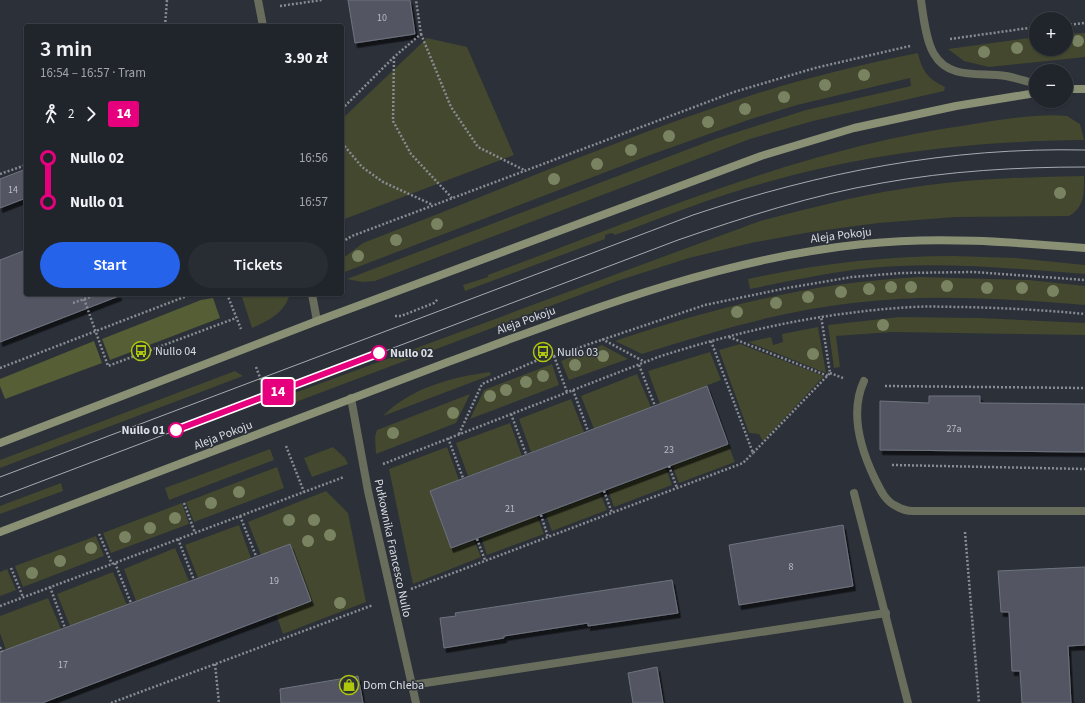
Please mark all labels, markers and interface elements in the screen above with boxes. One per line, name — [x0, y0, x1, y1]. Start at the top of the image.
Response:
house number: 10 — [377, 11, 387, 25]
map controls — [1029, 12, 1073, 108]
button: + — [1029, 12, 1073, 56]
text: 3 min — [40, 33, 92, 65]
text: 3.90 zł — [284, 48, 328, 69]
text: 16:54 – 16:57 · Tram — [40, 64, 146, 82]
button: − — [1029, 64, 1073, 108]
icon: walk — [40, 103, 62, 125]
icon: forward — [80, 103, 102, 125]
text: 14 — [116, 104, 131, 124]
text: 2 — [68, 105, 74, 123]
text: Nullo 02 — [70, 148, 124, 169]
text: 16:56 — [299, 149, 328, 167]
house number: 14 — [8, 183, 18, 197]
text: Nullo 01 — [70, 192, 124, 213]
text: 16:57 — [299, 193, 328, 211]
street label: Aleja Pokoju — [809, 223, 873, 248]
button: Start — [40, 242, 180, 288]
button: Tickets — [188, 242, 328, 288]
street label: Aleja Pokoju — [494, 302, 558, 339]
bus stop icon: Nullo 04 — [130, 340, 152, 362]
bus stop icon: Nullo 03 — [532, 341, 554, 363]
place label: Nullo 04 — [155, 343, 196, 360]
place label: Nullo 03 — [557, 344, 598, 361]
marker: Nullo 02 — [371, 345, 387, 361]
place label: Nullo 02 — [390, 345, 433, 362]
line badge: 14 — [260, 379, 296, 405]
text: 14 — [271, 382, 285, 402]
street label: Aleja Pokoju — [191, 416, 255, 454]
place label: Nullo 01 — [122, 422, 165, 439]
marker: Nullo 01 — [168, 422, 184, 438]
house number: 27a — [947, 422, 961, 436]
house number: 23 — [664, 443, 674, 457]
street label: Pułkownika Francesco Nullo — [370, 477, 415, 619]
house number: 21 — [505, 502, 515, 516]
house number: 8 — [789, 560, 794, 574]
house number: 19 — [269, 574, 279, 588]
house number: 17 — [58, 658, 68, 672]
shop icon: Dom Chleba — [338, 674, 360, 696]
place label: Dom Chleba — [363, 677, 424, 694]

